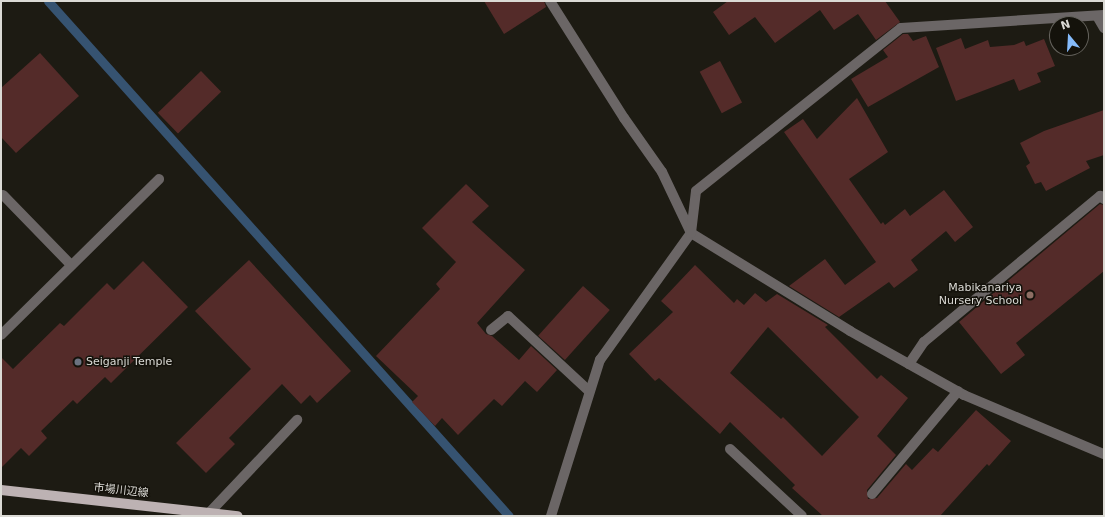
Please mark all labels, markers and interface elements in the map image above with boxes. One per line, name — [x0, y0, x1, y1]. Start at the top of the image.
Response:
north arrow — [1049, 16, 1089, 56]
text: N — [1059, 17, 1072, 33]
place label: Mabikanariya Nursery School — [939, 282, 1022, 308]
marker: Mabikanariya Nursery School — [1025, 290, 1035, 300]
place label: Seiganji Temple — [86, 355, 172, 369]
marker: Seiganji Temple — [73, 357, 83, 367]
street label: 市場川辺線 — [93, 482, 149, 500]

